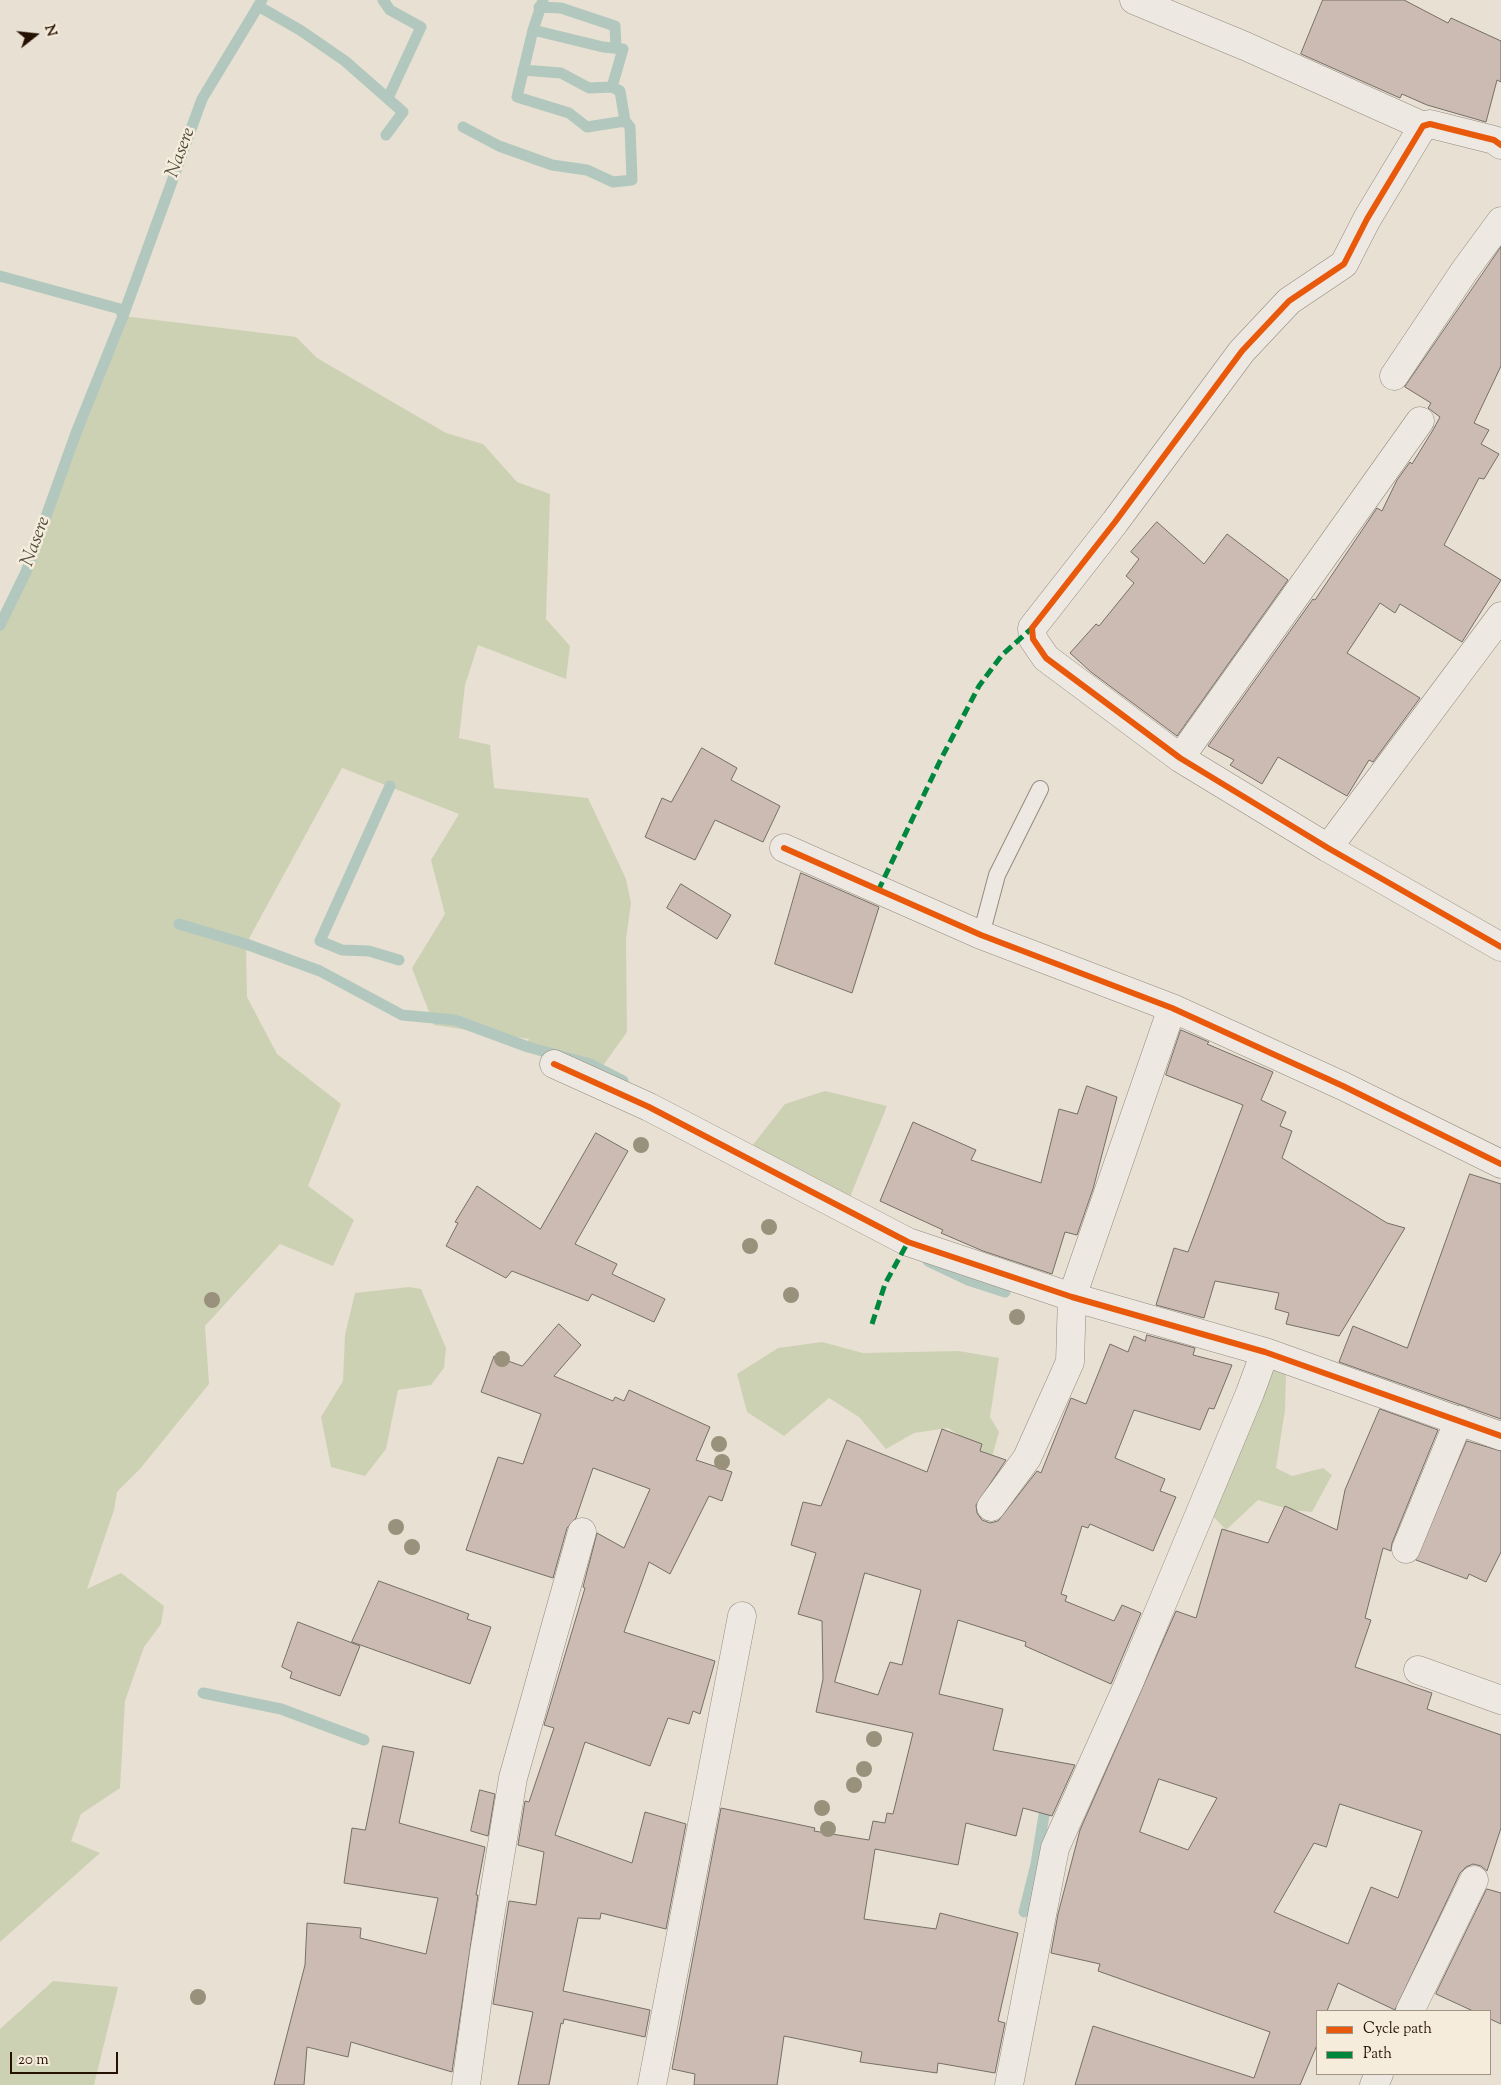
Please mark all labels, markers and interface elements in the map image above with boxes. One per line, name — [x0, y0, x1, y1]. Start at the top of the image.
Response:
north arrow — [10, 10, 60, 60]
text: N — [38, 23, 61, 39]
water label: Nasere — [163, 125, 201, 181]
water label: Nasere — [18, 514, 56, 570]
legend — [1316, 2010, 1491, 2075]
text: Cycle path — [1363, 2019, 1432, 2040]
scale bar — [12, 2042, 120, 2074]
text: Path — [1363, 2044, 1392, 2065]
text: 20 m — [18, 2050, 49, 2071]

